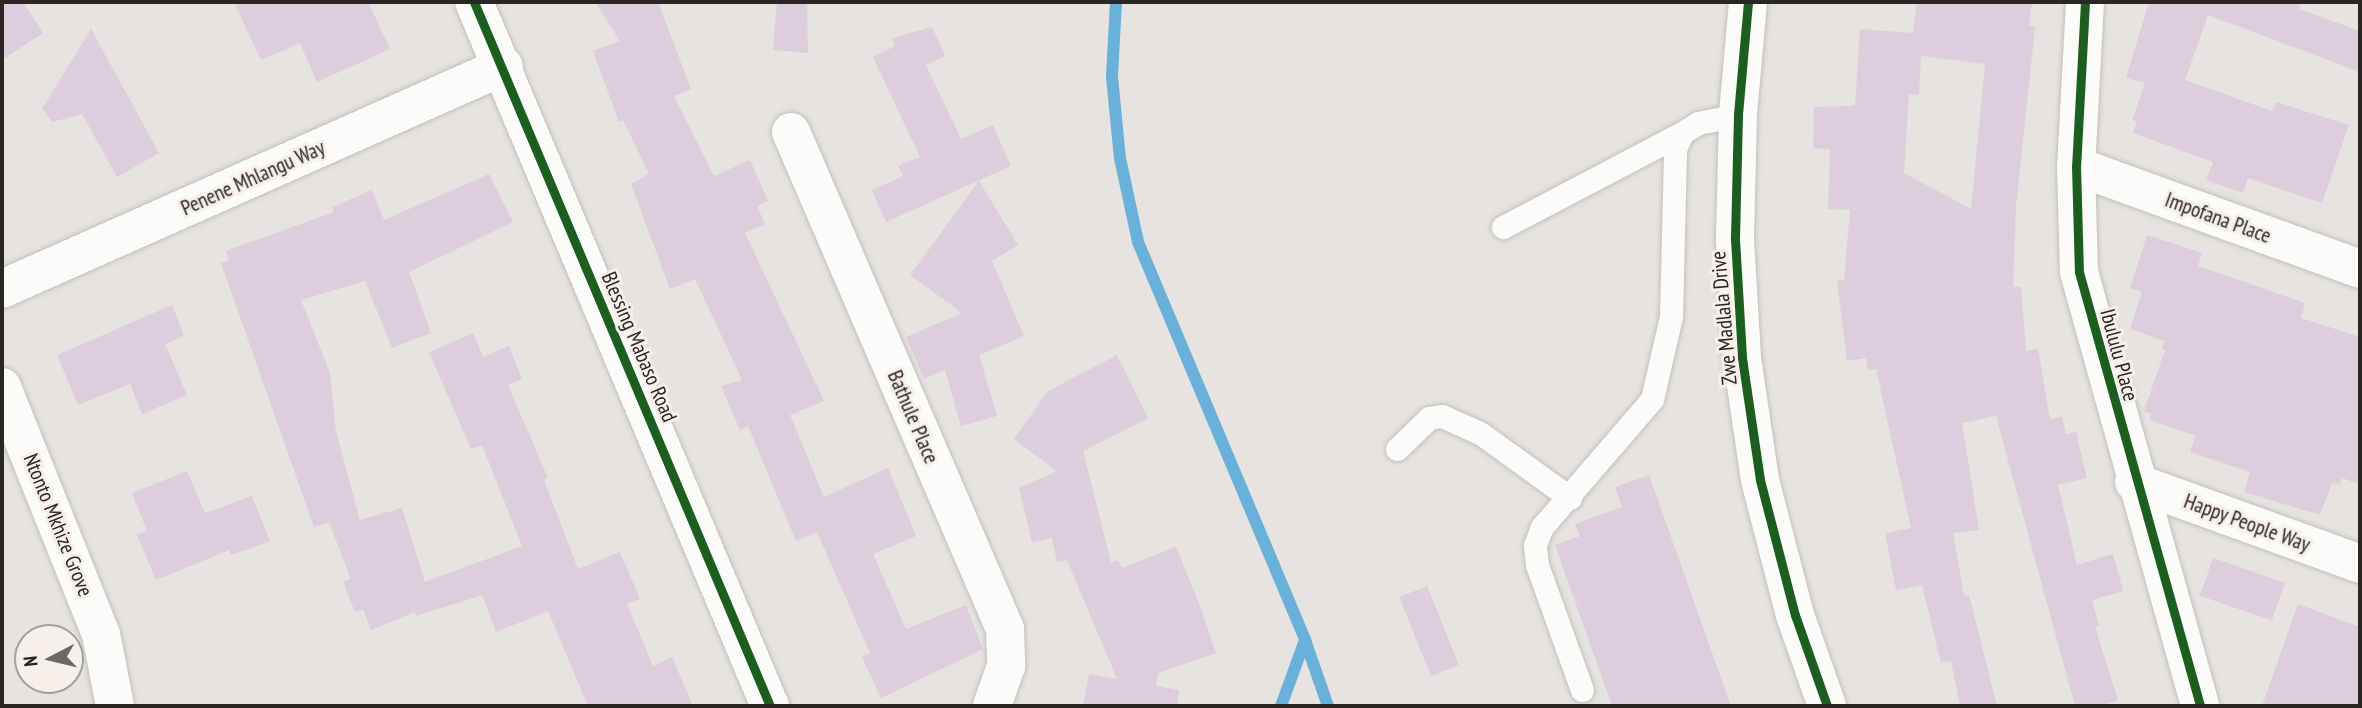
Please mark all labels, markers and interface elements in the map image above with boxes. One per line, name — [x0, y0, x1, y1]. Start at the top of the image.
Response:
street label: Penene Mhlangu Way — [177, 135, 329, 221]
street label: Impofana Place — [2162, 187, 2274, 249]
street label: Zwe Madlala Drive — [1706, 250, 1742, 386]
street label: Blessing Mabaso Road — [596, 268, 682, 426]
street label: Ibululu Place — [2095, 306, 2143, 404]
street label: Bathule Place — [882, 367, 944, 467]
street label: Ntonto Mkhize Grove — [18, 450, 98, 600]
street label: Happy People Way — [2180, 488, 2314, 558]
north arrow — [14, 624, 84, 694]
text: N — [18, 655, 43, 668]

